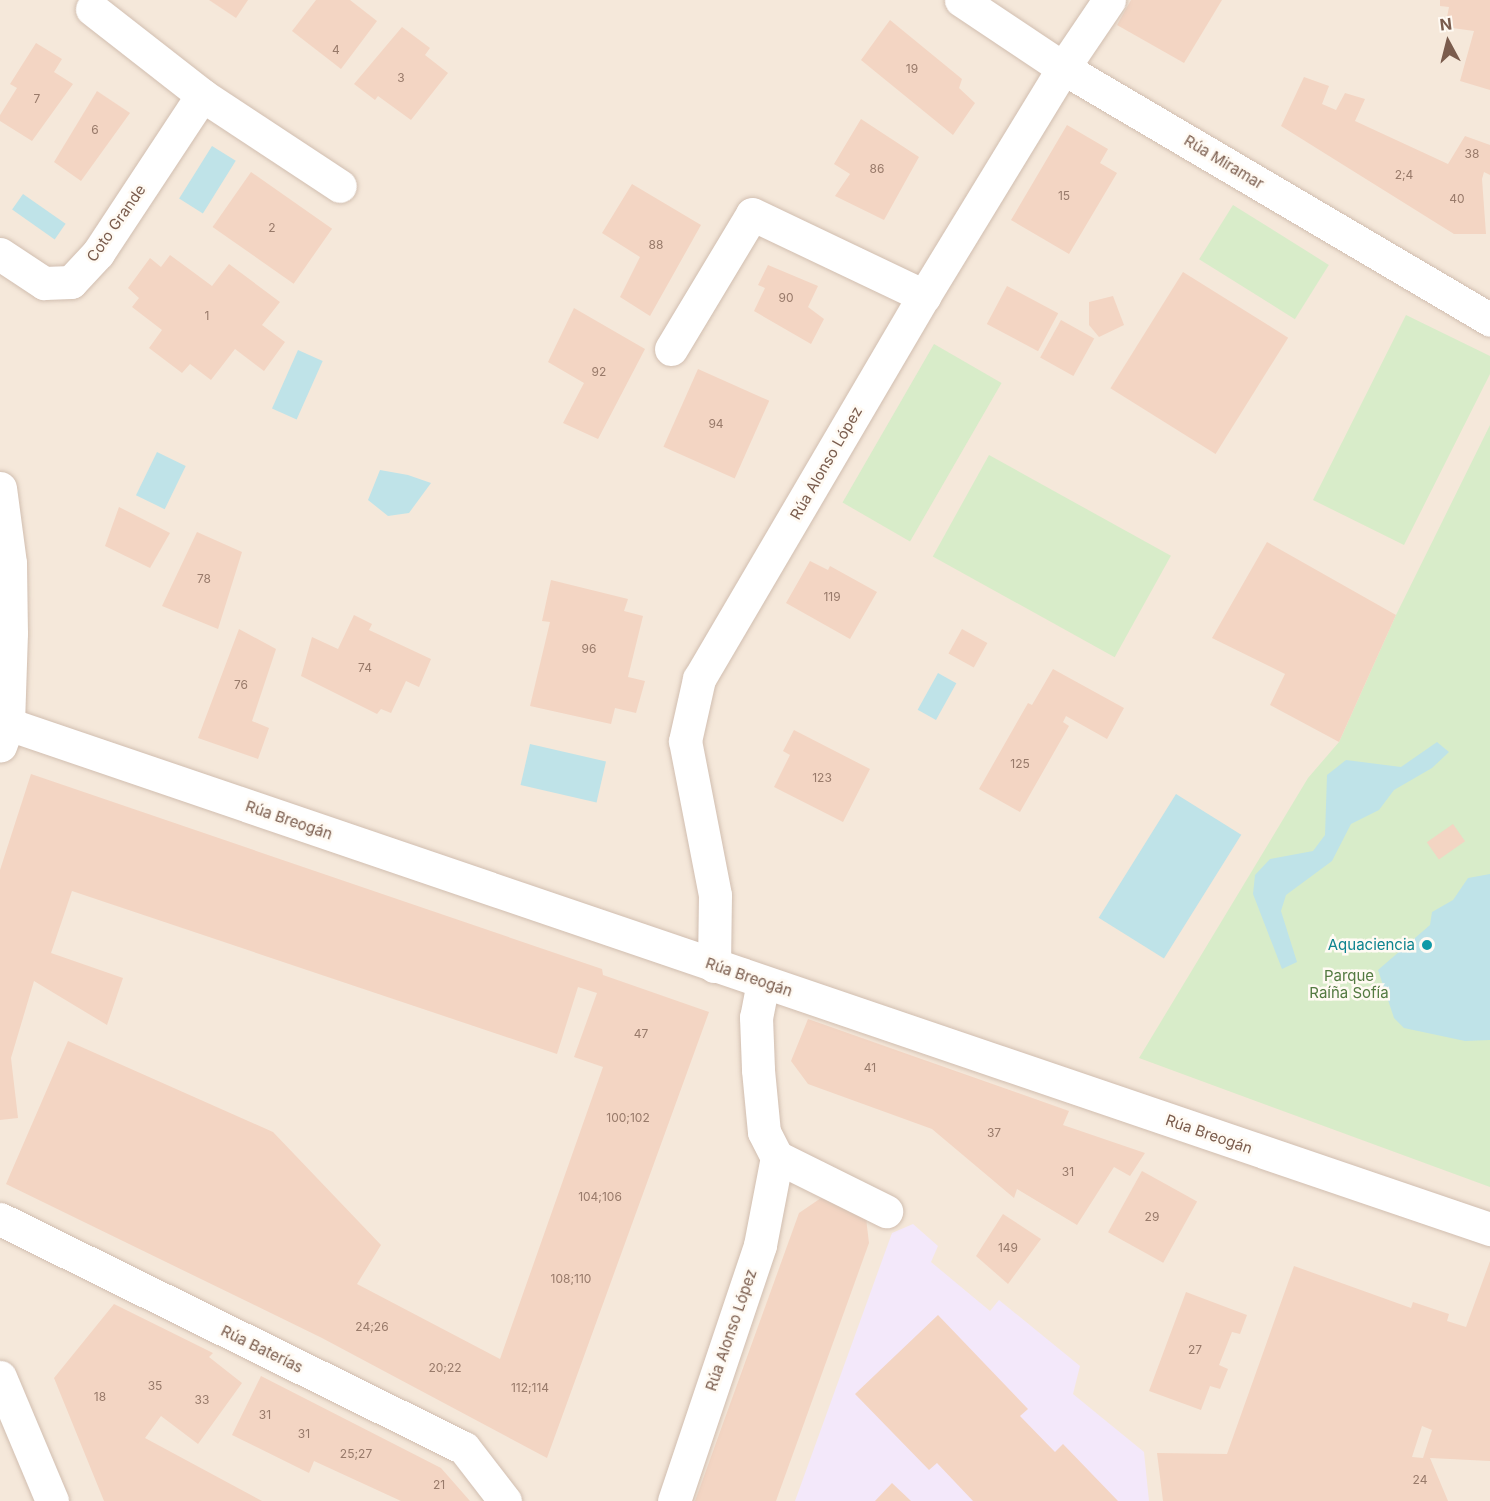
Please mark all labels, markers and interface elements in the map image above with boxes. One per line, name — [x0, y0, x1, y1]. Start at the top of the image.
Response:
north arrow — [1418, 12, 1478, 72]
text: N — [1439, 13, 1453, 35]
house number: 4 — [332, 43, 340, 57]
house number: 19 — [906, 62, 918, 76]
house number: 3 — [397, 71, 405, 85]
house number: 7 — [34, 92, 40, 106]
house number: 6 — [91, 123, 99, 137]
street label: Rúa Miramar — [1181, 131, 1267, 193]
house number: 38 — [1465, 147, 1479, 161]
house number: 86 — [870, 162, 884, 176]
house number: 2;4 — [1395, 168, 1413, 182]
street label: Coto Grande — [83, 181, 149, 265]
house number: 15 — [1058, 189, 1070, 203]
house number: 40 — [1449, 192, 1465, 206]
house number: 2 — [268, 221, 276, 235]
house number: 88 — [649, 238, 663, 252]
house number: 90 — [778, 291, 794, 305]
house number: 1 — [205, 309, 209, 323]
house number: 92 — [592, 365, 606, 379]
street label: Rúa Alonso López — [786, 403, 866, 523]
house number: 94 — [708, 417, 724, 431]
house number: 78 — [197, 572, 211, 586]
house number: 119 — [823, 590, 841, 604]
house number: 96 — [582, 642, 596, 656]
house number: 74 — [358, 661, 372, 675]
house number: 76 — [234, 678, 248, 692]
house number: 125 — [1010, 757, 1030, 771]
house number: 123 — [812, 771, 832, 785]
street label: Rúa Breogán — [243, 797, 335, 843]
place label: Aquaciencia — [1328, 936, 1415, 954]
marker: Aquaciencia — [1420, 938, 1434, 952]
street label: Rúa Breogán — [703, 954, 795, 1000]
park label: Parque Raíña Sofía — [1309, 966, 1389, 1001]
house number: 47 — [634, 1027, 648, 1041]
house number: 41 — [864, 1061, 876, 1075]
house number: 100;102 — [606, 1111, 650, 1125]
street label: Rúa Breogán — [1163, 1111, 1255, 1157]
house number: 37 — [987, 1126, 1001, 1140]
house number: 31 — [1062, 1165, 1074, 1179]
house number: 104;106 — [578, 1190, 622, 1204]
house number: 29 — [1145, 1210, 1159, 1224]
house number: 149 — [998, 1241, 1018, 1255]
street label: Rúa Alonso López — [702, 1267, 760, 1393]
house number: 108;110 — [551, 1272, 591, 1286]
house number: 24;26 — [355, 1320, 389, 1334]
street label: Rúa Baterías — [218, 1321, 306, 1377]
house number: 27 — [1188, 1343, 1202, 1357]
house number: 20;22 — [428, 1361, 462, 1375]
house number: 35 — [148, 1379, 162, 1393]
house number: 112;114 — [511, 1381, 549, 1395]
house number: 18 — [94, 1390, 106, 1404]
house number: 33 — [195, 1393, 209, 1407]
house number: 31 — [259, 1408, 271, 1422]
house number: 31 — [298, 1427, 310, 1441]
house number: 25;27 — [340, 1447, 372, 1461]
house number: 24 — [1413, 1473, 1427, 1487]
house number: 21 — [433, 1478, 445, 1492]

